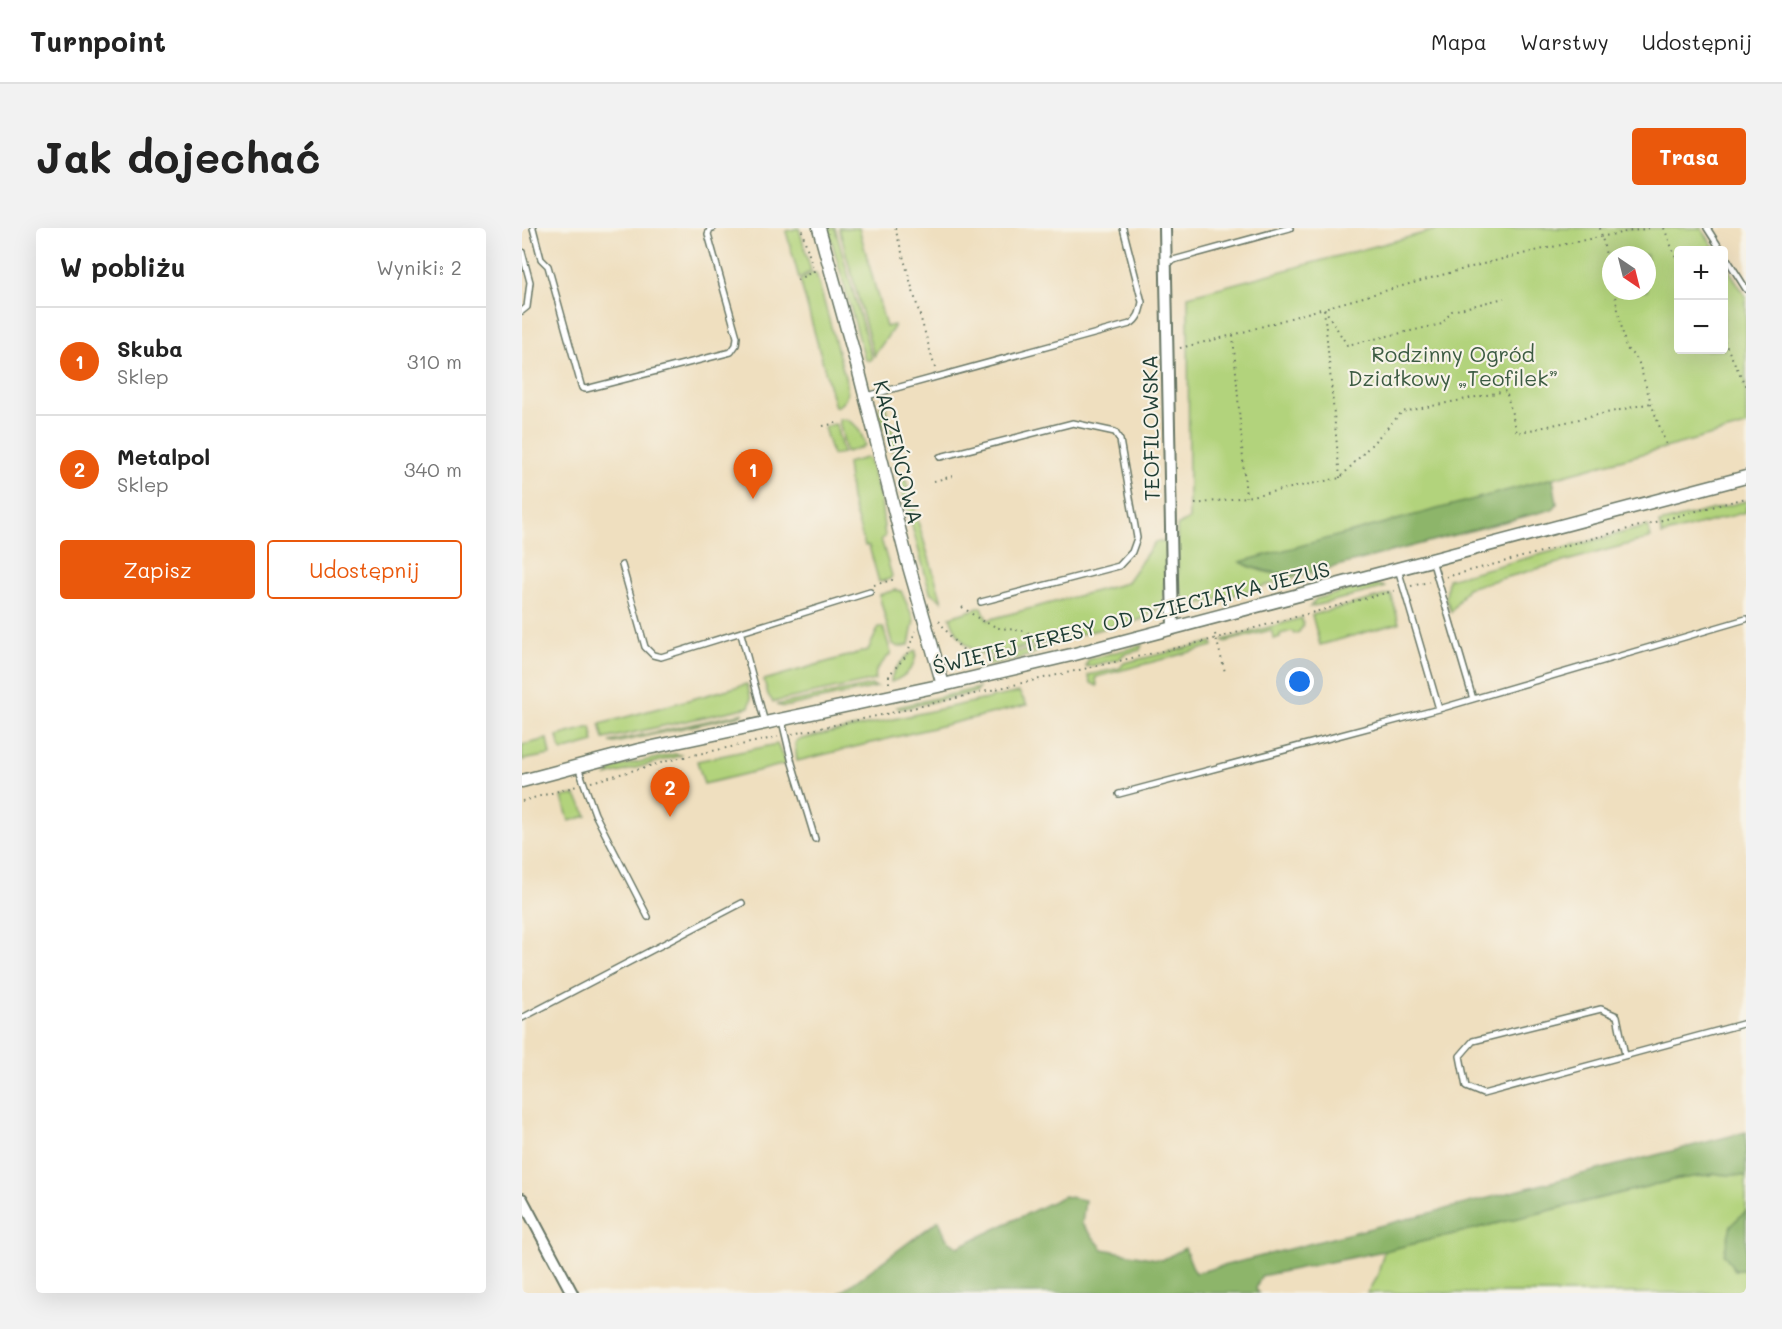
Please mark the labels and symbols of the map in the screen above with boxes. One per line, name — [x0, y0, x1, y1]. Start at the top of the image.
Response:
north arrow — [1602, 246, 1656, 300]
park label: Rodzinny Ogród Działkowy „Teofilek” — [1348, 340, 1558, 391]
street label: TEOFILOWSKA — [1135, 355, 1165, 501]
street label: KACZEŃCOWA — [868, 377, 930, 527]
pin: 1 — [734, 450, 772, 499]
street label: ŚWIĘTEJ TERESY OD DZIECIĄTKA JEZUS — [930, 554, 1332, 680]
your location — [1285, 667, 1314, 696]
pin: 2 — [650, 768, 690, 817]

